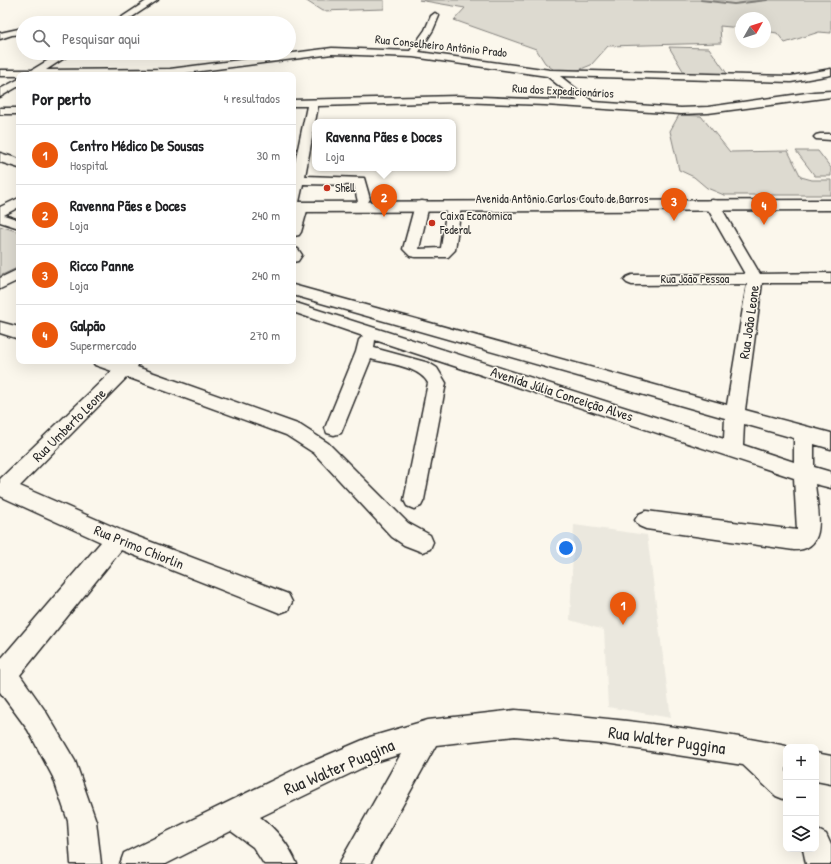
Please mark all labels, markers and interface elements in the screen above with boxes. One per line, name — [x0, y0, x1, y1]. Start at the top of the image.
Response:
north arrow — [735, 12, 771, 48]
search box — [16, 16, 296, 60]
icon: search — [30, 27, 52, 49]
text: Pesquisar aqui — [62, 28, 140, 49]
street label: Rua Conselheiro Antônio Prado — [374, 30, 508, 61]
street label: Rua dos Expedicionários — [512, 79, 615, 102]
text: Por perto — [32, 87, 91, 110]
text: 4 resultados — [223, 89, 280, 107]
popup — [312, 119, 456, 171]
text: Ravenna Pães e Doces — [326, 126, 442, 147]
text: Centro Médico De Sousas — [70, 135, 204, 156]
text: 1 — [43, 146, 47, 164]
text: 30 m — [257, 146, 280, 164]
text: Loja — [326, 147, 344, 165]
text: Hospital — [70, 156, 108, 174]
place label: Shell — [335, 179, 356, 196]
marker: Shell — [322, 183, 332, 193]
pin: 2 — [371, 184, 397, 217]
pin: 3 — [661, 188, 687, 221]
street label: Avenida Antônio Carlos Couto de Barros — [476, 190, 649, 207]
pin: 4 — [751, 192, 777, 225]
text: Ravenna Pães e Doces — [70, 195, 186, 216]
text: 2 — [42, 206, 48, 224]
text: 240 m — [251, 206, 280, 224]
place label: Caixa Econômica Federal — [439, 207, 512, 238]
text: Loja — [70, 216, 88, 234]
marker: Caixa Econômica Federal — [427, 218, 437, 228]
text: Ricco Panne — [70, 255, 134, 276]
text: 3 — [42, 266, 48, 284]
text: 240 m — [251, 266, 280, 284]
street label: Rua João Pessoa — [661, 270, 730, 287]
text: Loja — [70, 276, 88, 294]
street label: Rua João Leone — [734, 283, 763, 360]
text: Galpão — [70, 315, 105, 336]
text: 4 — [43, 326, 47, 344]
text: 270 m — [250, 326, 280, 344]
text: Supermercado — [70, 336, 136, 354]
street label: Avenida Júlia Conceição Alves — [489, 362, 636, 426]
street label: Rua Umberto Leone — [28, 383, 110, 466]
street label: Rua Primo Chiorlin — [91, 520, 187, 573]
your location — [556, 538, 576, 558]
pin: 1 — [610, 592, 636, 625]
street label: Rua Walter Puggina — [607, 720, 727, 759]
street label: Rua Walter Puggina — [280, 733, 398, 800]
map controls — [783, 744, 819, 852]
button: + — [783, 744, 819, 780]
button: − — [783, 780, 819, 816]
button: layers — [783, 816, 819, 852]

